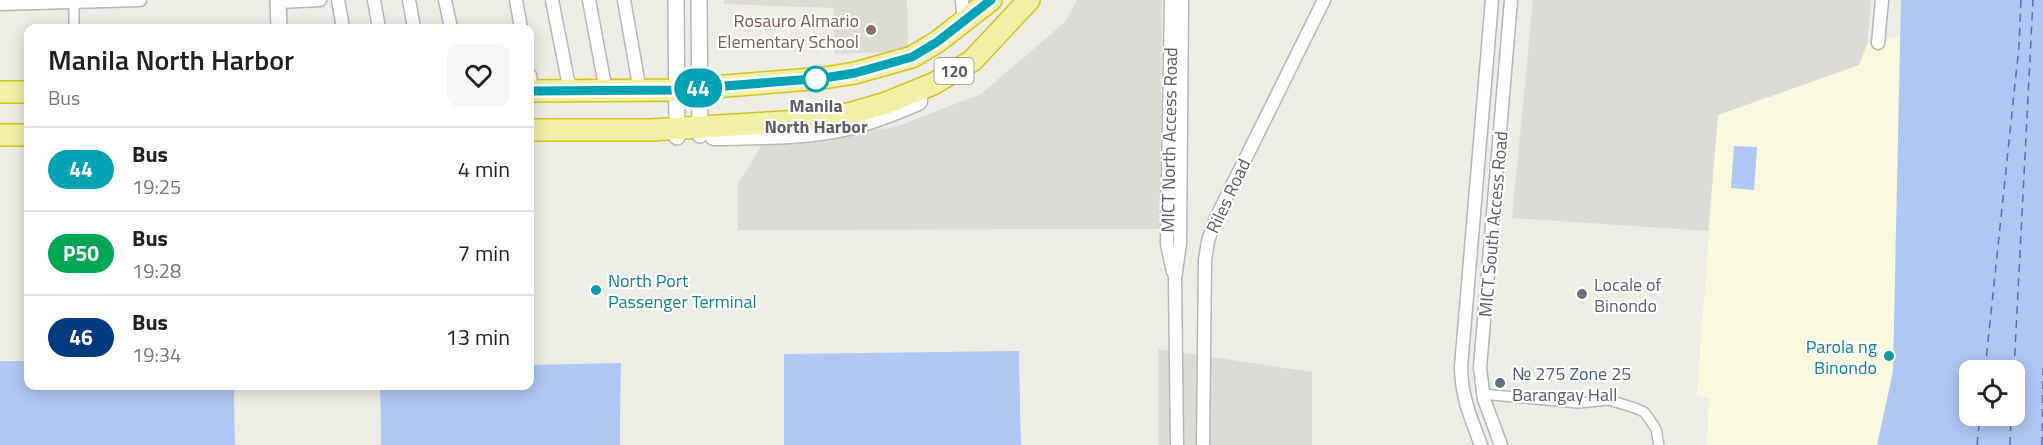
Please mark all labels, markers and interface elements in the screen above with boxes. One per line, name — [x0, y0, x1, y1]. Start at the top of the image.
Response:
place label: Rosauro Almario Elementary School — [717, 7, 859, 55]
marker: Rosauro Almario Elementary School — [864, 23, 878, 37]
text: Manila North Harbor — [48, 38, 294, 81]
button: heart — [447, 44, 510, 107]
street label: MICT North Access Road — [1154, 47, 1184, 233]
road number: 120 — [934, 58, 974, 84]
marker: Manila North Harbor — [803, 66, 829, 92]
line badge: 44 — [671, 68, 725, 107]
text: 44 — [686, 72, 710, 104]
text: Bus — [48, 82, 80, 113]
place label: Manila North Harbor — [764, 92, 868, 140]
street label: MICT South Access Road — [1471, 130, 1515, 318]
text: Bus — [132, 137, 168, 171]
text: 4 min — [458, 152, 510, 186]
text: 44 — [69, 153, 93, 185]
street label: Riles Road — [1199, 154, 1257, 238]
text: 19:25 — [132, 171, 181, 202]
text: Bus — [132, 221, 168, 255]
text: 7 min — [458, 236, 510, 270]
text: P50 — [63, 237, 99, 269]
text: 19:28 — [132, 255, 181, 286]
place label: North Port Passenger Terminal — [608, 267, 757, 315]
place label: Locale of Binondo — [1594, 271, 1662, 319]
marker: North Port Passenger Terminal — [589, 283, 603, 297]
marker: Locale of Binondo — [1575, 287, 1589, 301]
text: Bus — [132, 305, 168, 339]
text: 13 min — [445, 320, 510, 354]
text: 46 — [69, 321, 93, 353]
place label: Parola ng Binondo — [1806, 333, 1877, 381]
text: 19:34 — [132, 339, 181, 370]
marker: Parola ng Binondo — [1882, 349, 1896, 363]
place label: № 275 Zone 25 Barangay Hall — [1512, 360, 1631, 408]
map controls — [1959, 360, 2025, 426]
button: locate — [1959, 360, 2025, 426]
marker: № 275 Zone 25 Barangay Hall — [1493, 376, 1507, 390]

